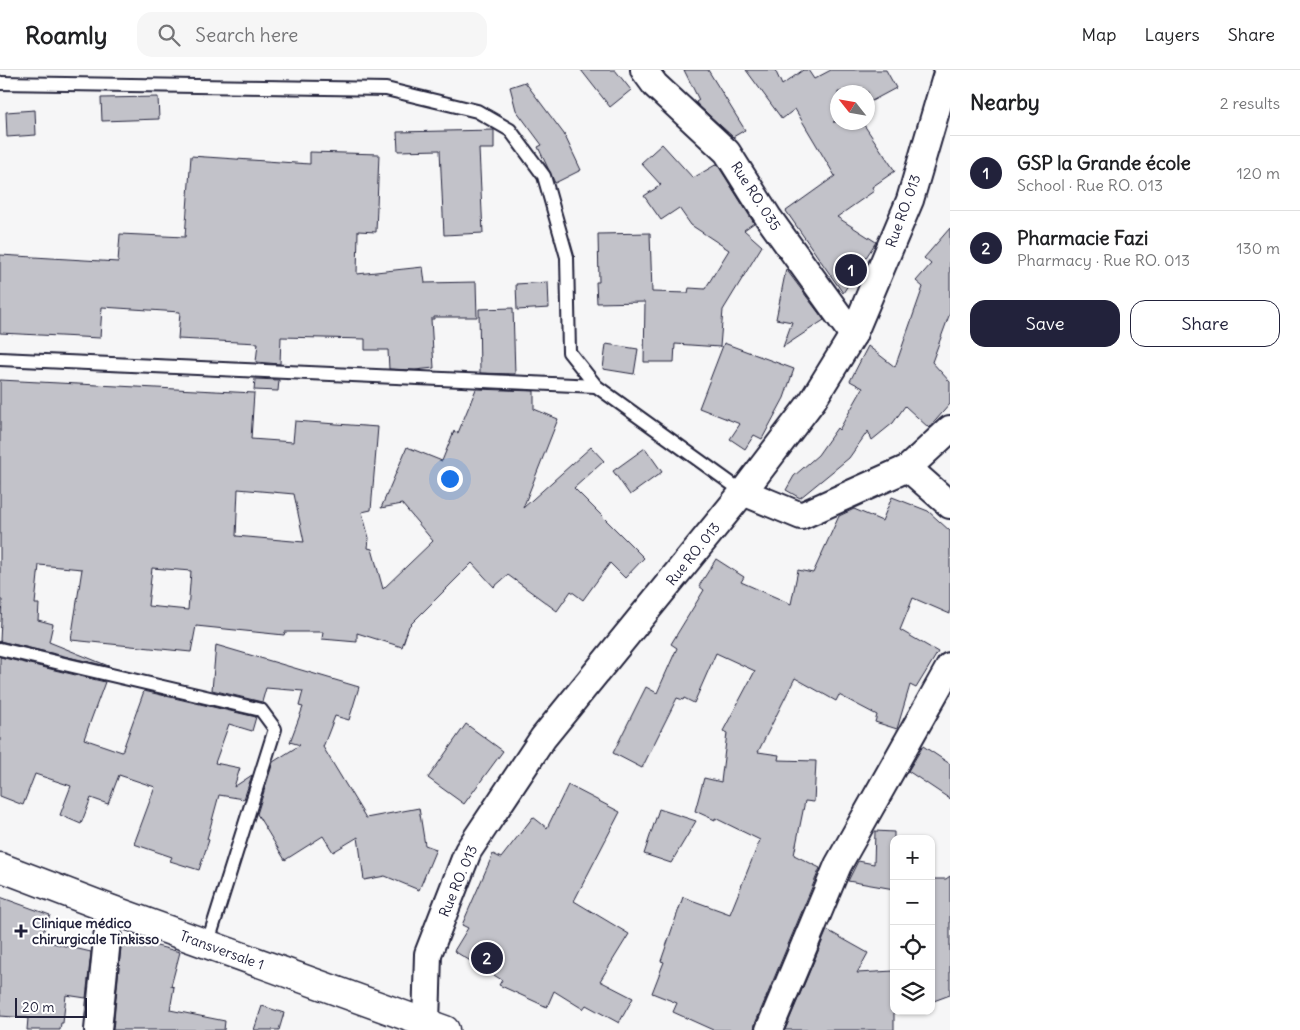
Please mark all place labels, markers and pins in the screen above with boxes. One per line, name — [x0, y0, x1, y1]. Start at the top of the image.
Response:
pin: 1 — [835, 251, 867, 289]
place label: Clinique médico chirurgicale Tinkisso — [32, 914, 159, 948]
marker: Clinique médico chirurgicale Tinkisso — [14, 924, 28, 938]
pin: 2 — [471, 939, 503, 977]

